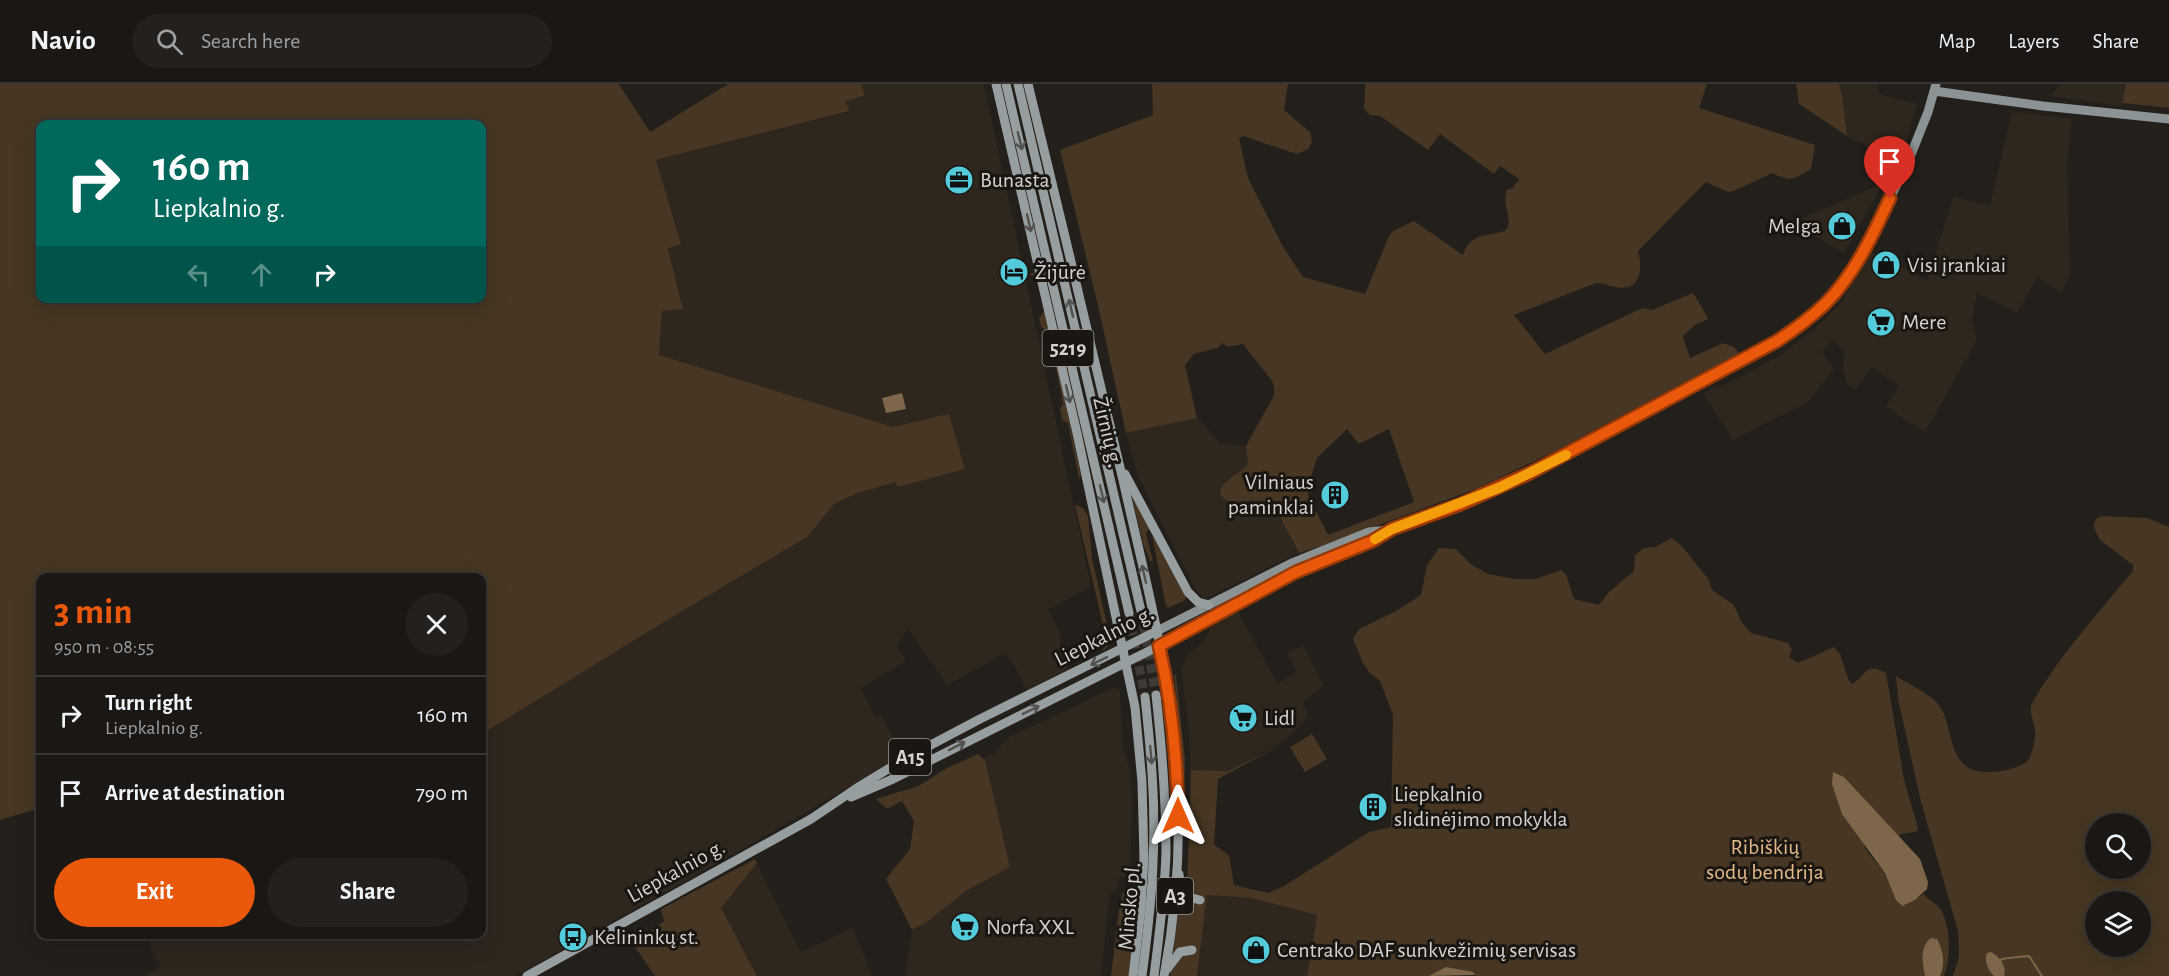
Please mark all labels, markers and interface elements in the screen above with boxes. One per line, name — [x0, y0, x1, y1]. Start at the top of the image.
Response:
search box — [132, 14, 552, 68]
icon: search — [153, 25, 186, 58]
text: Navio — [30, 27, 96, 55]
text: Search here — [201, 30, 300, 52]
text: Map — [1939, 31, 1975, 52]
text: Layers — [2008, 31, 2059, 52]
text: Share — [2092, 31, 2139, 52]
one-way arrow — [1015, 131, 1026, 150]
pin — [1864, 136, 1915, 198]
icon: right — [54, 144, 132, 222]
icon: arrive — [1873, 145, 1906, 178]
text: 160 m — [153, 146, 251, 188]
office icon: Bunasta — [943, 164, 975, 196]
place label: Bunasta — [980, 169, 1050, 191]
text: Liepkalnio g. — [153, 195, 285, 222]
shop icon: Melga — [1826, 210, 1858, 242]
one-way arrow — [1024, 212, 1035, 232]
place label: Melga — [1768, 215, 1821, 237]
shop icon: Visi įrankiai — [1870, 249, 1902, 281]
place label: Visi įrankiai — [1907, 254, 2006, 276]
hotel icon: Žijūrė — [998, 256, 1030, 288]
icon: left — [182, 258, 215, 291]
icon: ahead — [245, 258, 278, 291]
icon: right — [308, 258, 341, 291]
place label: Žijūrė — [1035, 260, 1086, 283]
one-way arrow — [1065, 299, 1076, 318]
supermarket icon: Mere — [1865, 306, 1897, 338]
place label: Mere — [1902, 311, 1946, 333]
road number: 5219 — [1042, 330, 1094, 366]
one-way arrow — [1063, 383, 1074, 403]
street label: Žirnių g. — [1089, 395, 1128, 469]
place label: Vilniaus paminklai — [1228, 471, 1314, 518]
building icon: Vilniaus paminklai — [1319, 479, 1351, 511]
one-way arrow — [1097, 484, 1108, 504]
one-way arrow — [1138, 565, 1149, 584]
button: close — [405, 593, 468, 656]
text: 3 min — [54, 594, 132, 630]
street label: Liepkalnio g. — [1051, 602, 1157, 670]
text: 950 m · 08:55 — [54, 637, 154, 657]
one-way arrow — [1090, 656, 1108, 667]
text: Turn right — [105, 692, 192, 714]
icon: right — [54, 699, 87, 732]
supermarket icon: Lidl — [1227, 702, 1259, 734]
one-way arrow — [1022, 703, 1040, 715]
text: 160 m — [417, 704, 468, 726]
place label: Lidl — [1264, 707, 1295, 729]
text: Liepkalnio g. — [105, 718, 203, 738]
road number: A15 — [889, 739, 931, 775]
one-way arrow — [948, 740, 966, 752]
one-way arrow — [1146, 744, 1157, 764]
icon: arrive — [54, 777, 87, 810]
text: Arrive at destination — [105, 782, 285, 804]
text: 790 m — [416, 782, 468, 804]
place label: Liepkalnio slidinėjimo mokykla — [1394, 783, 1568, 830]
position arrow — [1146, 784, 1210, 848]
building icon: Liepkalnio slidinėjimo mokykla — [1357, 791, 1389, 823]
map controls — [2085, 813, 2151, 957]
button: search — [2085, 813, 2151, 879]
street label: Liepkalnio g. — [623, 835, 729, 907]
park label: Ribiškių sodų bendrija — [1706, 836, 1824, 883]
button: Exit — [54, 858, 255, 927]
button: Share — [267, 858, 468, 927]
street label: Minsko pl. — [1114, 861, 1144, 951]
road number: A3 — [1157, 878, 1193, 914]
button: layers — [2085, 891, 2151, 957]
supermarket icon: Norfa XXL — [949, 911, 981, 943]
place label: Norfa XXL — [986, 916, 1075, 938]
bus stop icon: Kelininkų st. — [557, 921, 589, 953]
place label: Kelininkų st. — [594, 926, 699, 948]
shop icon: Centrako DAF sunkvežimių servisas — [1240, 934, 1272, 966]
place label: Centrako DAF sunkvežimių servisas — [1277, 939, 1576, 961]

